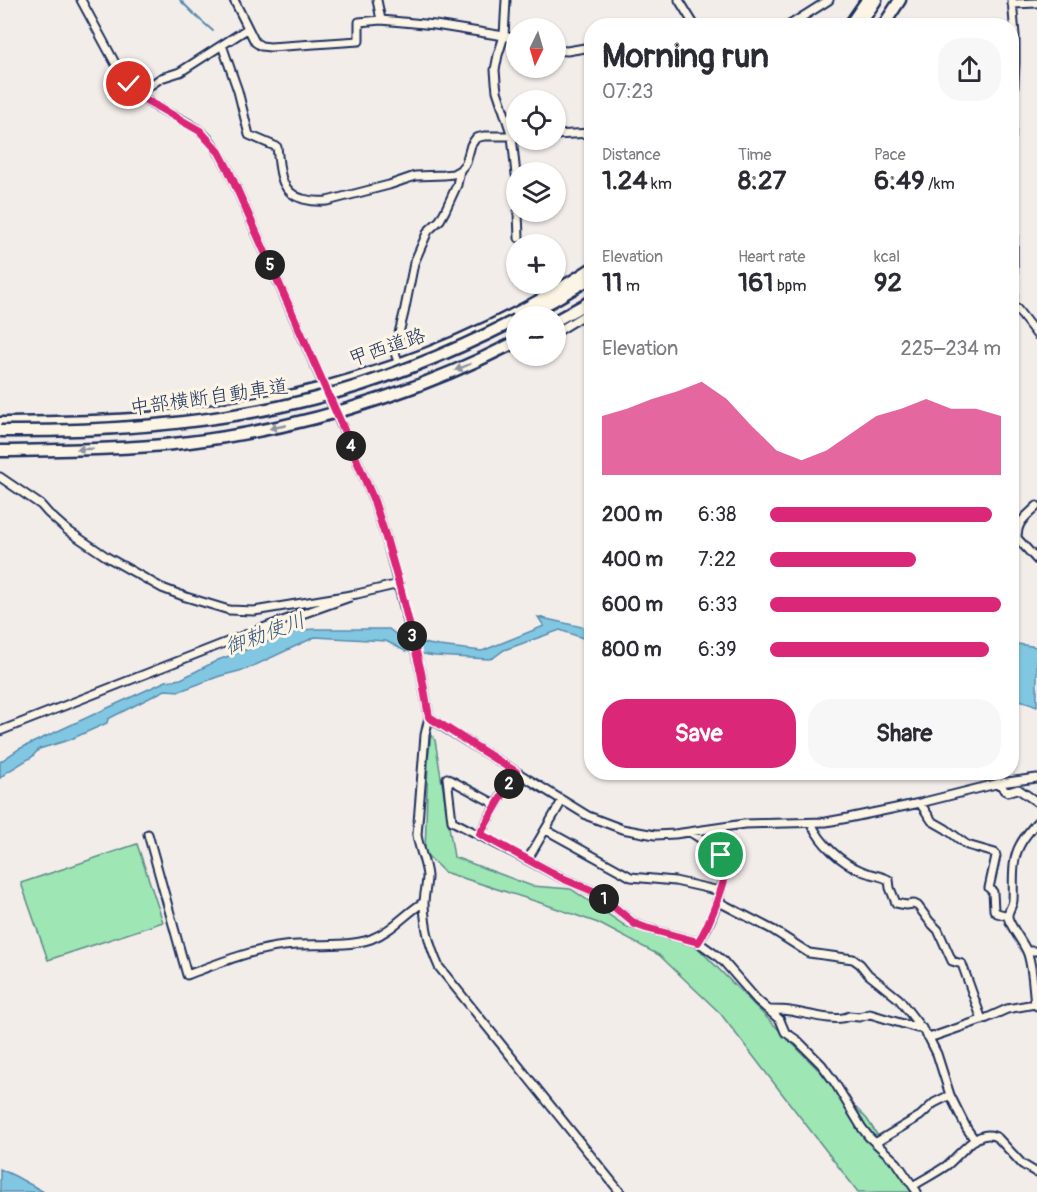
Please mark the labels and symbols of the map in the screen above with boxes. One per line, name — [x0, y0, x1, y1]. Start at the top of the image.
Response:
north arrow — [506, 18, 566, 78]
pin — [103, 58, 154, 109]
pin: 5 — [255, 250, 285, 280]
street label: 甲西道路 — [345, 322, 429, 372]
one-way arrow — [454, 362, 472, 372]
street label: 中部横断自動車道 — [128, 373, 290, 421]
one-way arrow — [268, 423, 287, 432]
pin: 4 — [336, 431, 366, 461]
one-way arrow — [75, 445, 94, 454]
water label: 御勅使川 — [221, 607, 309, 661]
pin: 3 — [397, 621, 427, 651]
pin: 2 — [494, 769, 524, 799]
pin — [695, 829, 746, 880]
pin: 1 — [589, 884, 619, 914]

